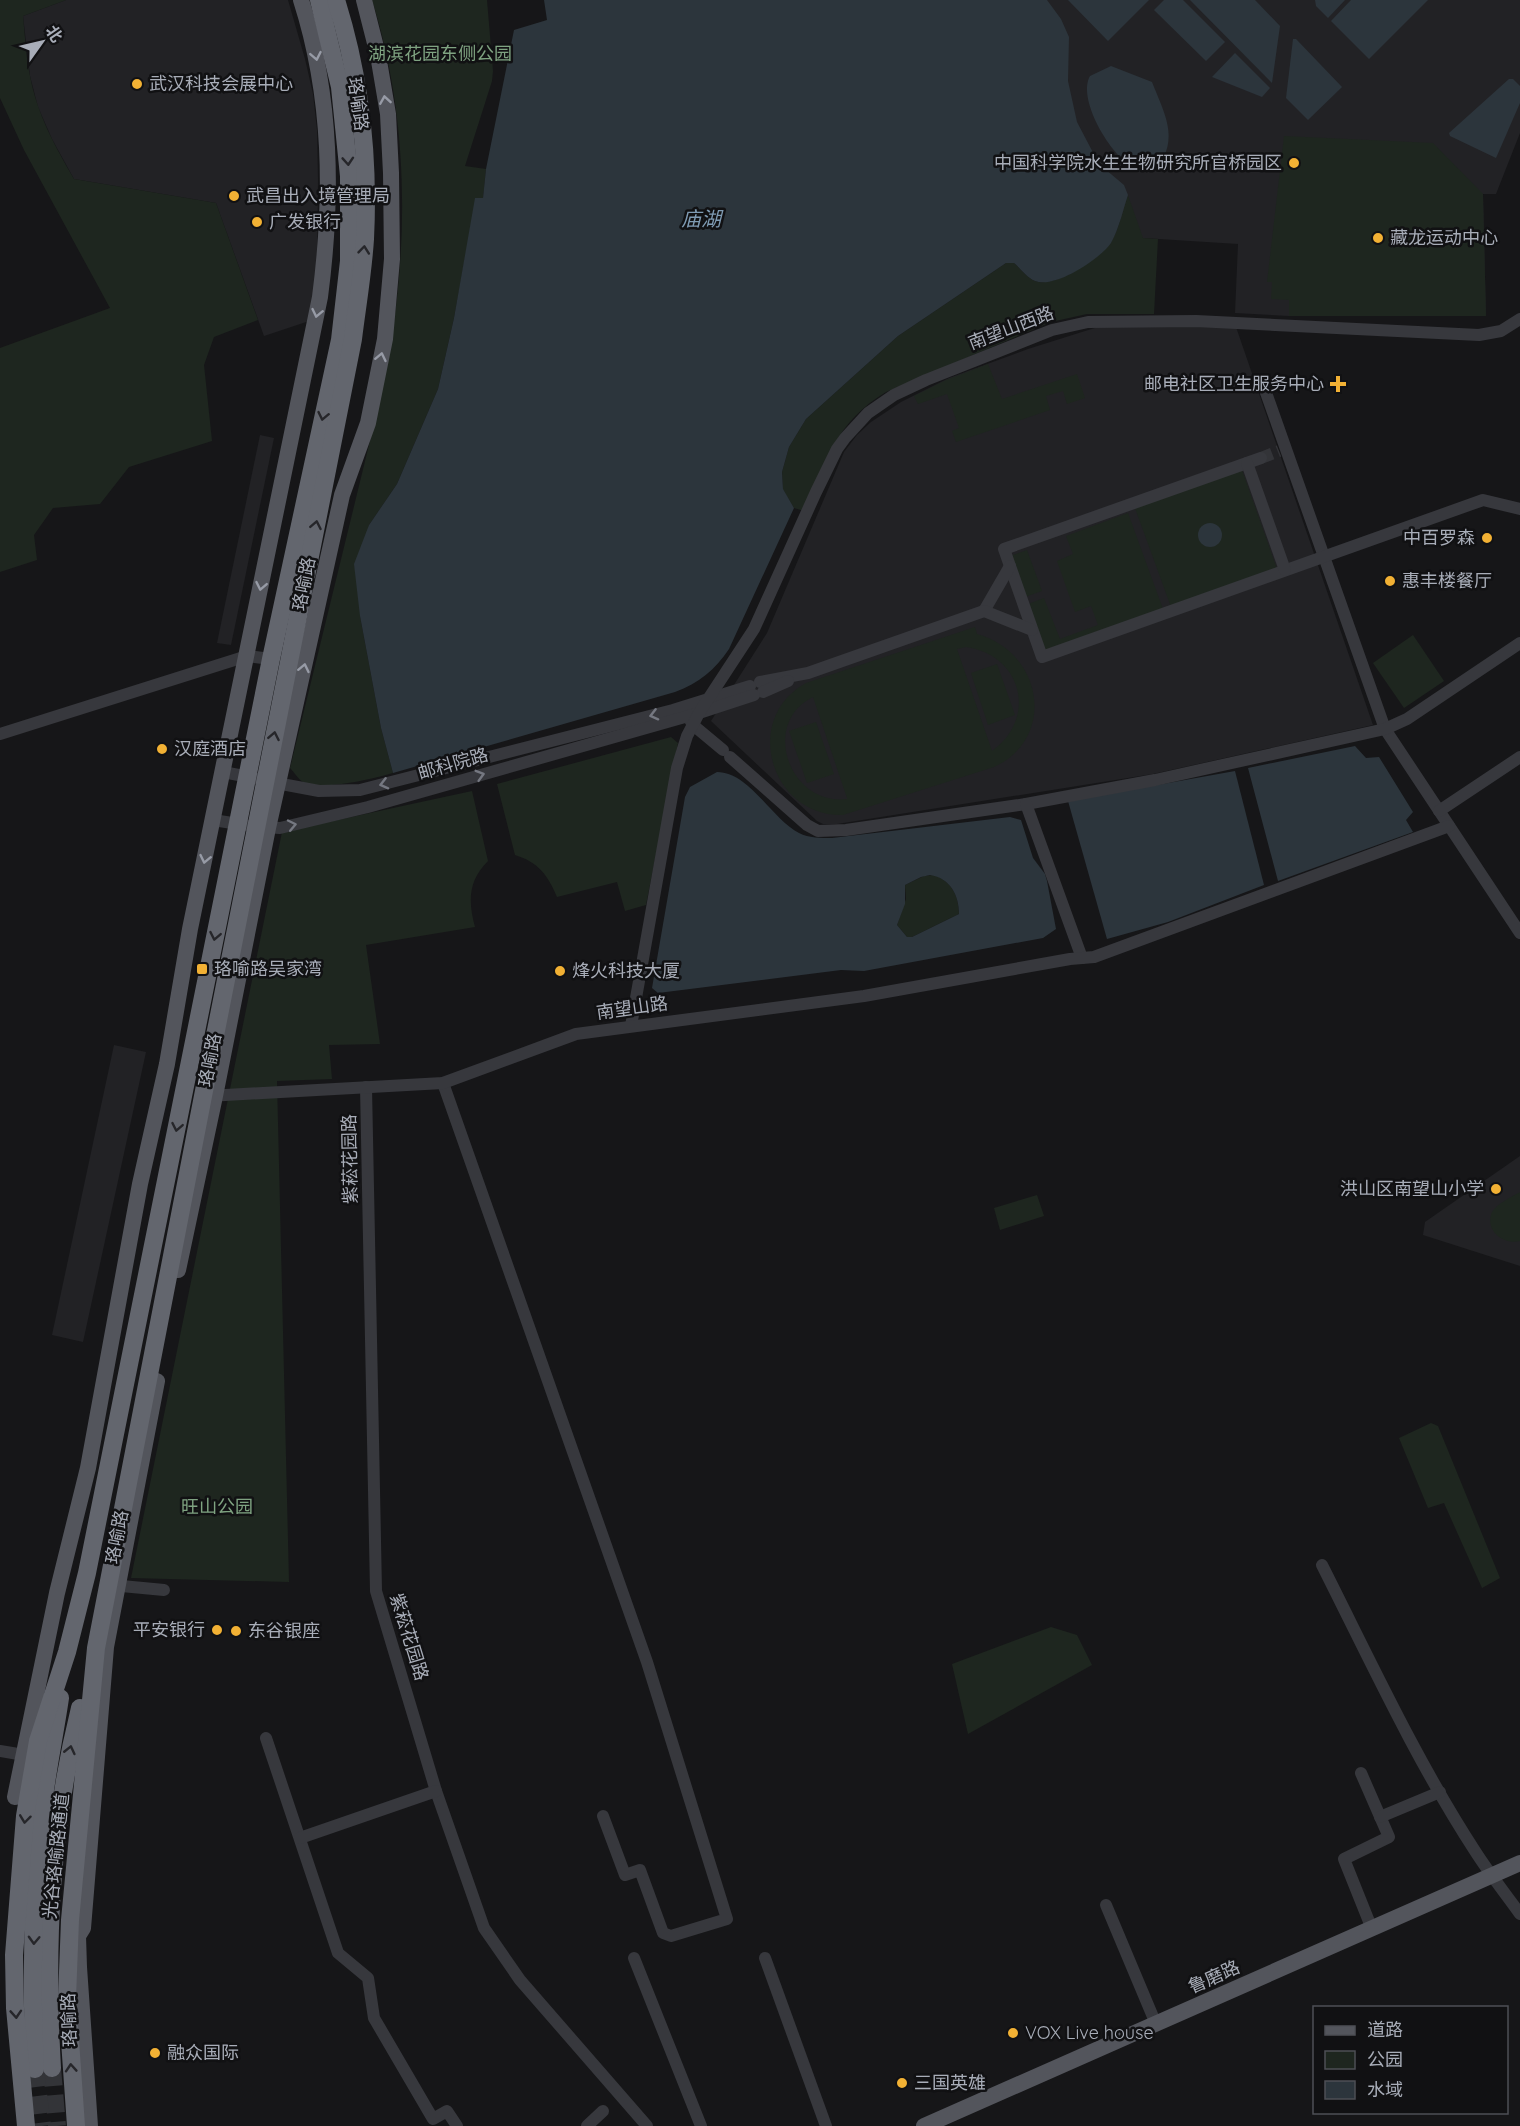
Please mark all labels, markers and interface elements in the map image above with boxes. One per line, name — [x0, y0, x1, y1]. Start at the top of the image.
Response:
north arrow — [12, 12, 72, 72]
text: 北 — [42, 21, 67, 46]
park label: 湖滨花园东侧公园 — [368, 42, 512, 65]
one-way arrow — [309, 51, 322, 61]
place label: 武汉科技会展中心 — [149, 72, 293, 95]
street label: 珞喻路 — [343, 76, 374, 132]
marker: 武汉科技会展中心 — [130, 77, 144, 91]
one-way arrow — [380, 96, 392, 105]
place label: 中国科学院水生生物研究所官桥园区 — [994, 151, 1282, 174]
one-way arrow — [341, 156, 354, 165]
marker: 中国科学院水生生物研究所官桥园区 — [1287, 156, 1301, 170]
place label: 武昌出入境管理局 — [246, 184, 390, 207]
marker: 武昌出入境管理局 — [227, 189, 241, 203]
water label: 庙湖 — [681, 206, 724, 231]
place label: 广发银行 — [269, 210, 341, 233]
marker: 广发银行 — [250, 215, 264, 229]
place label: 藏龙运动中心 — [1390, 226, 1498, 249]
marker: 藏龙运动中心 — [1371, 231, 1385, 245]
one-way arrow — [357, 245, 370, 254]
street label: 南望山西路 — [965, 301, 1057, 354]
one-way arrow — [311, 307, 324, 317]
one-way arrow — [374, 352, 387, 362]
place label: 邮电社区卫生服务中心 — [1144, 372, 1324, 395]
marker: 邮电社区卫生服务中心 — [1329, 375, 1347, 393]
one-way arrow — [317, 411, 330, 421]
one-way arrow — [309, 520, 322, 530]
place label: 中百罗森 — [1403, 526, 1475, 549]
marker: 中百罗森 — [1480, 531, 1494, 545]
street label: 珞喻路 — [287, 555, 320, 613]
place label: 惠丰楼餐厅 — [1402, 569, 1492, 592]
marker: 惠丰楼餐厅 — [1383, 574, 1397, 588]
one-way arrow — [255, 581, 268, 591]
one-way arrow — [296, 663, 309, 673]
one-way arrow — [649, 707, 659, 720]
one-way arrow — [267, 732, 280, 742]
place label: 汉庭酒店 — [174, 737, 246, 760]
marker: 汉庭酒店 — [155, 742, 169, 756]
street label: 邮科院路 — [415, 743, 491, 784]
one-way arrow — [474, 770, 485, 782]
one-way arrow — [379, 777, 390, 789]
one-way arrow — [287, 820, 297, 833]
one-way arrow — [199, 854, 212, 864]
one-way arrow — [209, 931, 222, 941]
place label: 珞喻路吴家湾 — [214, 957, 322, 980]
place label: 烽火科技大厦 — [572, 959, 680, 982]
marker: 珞喻路吴家湾 — [195, 962, 209, 976]
marker: 烽火科技大厦 — [553, 964, 567, 978]
street label: 南望山路 — [595, 991, 669, 1024]
street label: 珞喻路 — [193, 1031, 226, 1089]
street label: 紫菘花园路 — [337, 1114, 362, 1204]
one-way arrow — [171, 1122, 184, 1132]
place label: 洪山区南望山小学 — [1340, 1177, 1484, 1200]
marker: 洪山区南望山小学 — [1489, 1182, 1503, 1196]
park label: 旺山公园 — [181, 1495, 253, 1518]
street label: 珞喻路 — [100, 1508, 133, 1566]
street label: 紫菘花园路 — [385, 1590, 434, 1683]
place label: 平安银行 — [133, 1618, 205, 1641]
place label: 东谷银座 — [248, 1619, 320, 1642]
marker: 平安银行 — [210, 1623, 224, 1637]
marker: 东谷银座 — [229, 1624, 243, 1638]
one-way arrow — [62, 1745, 75, 1755]
street label: 光谷珞喻路通道 — [37, 1792, 74, 1920]
one-way arrow — [19, 1815, 31, 1824]
one-way arrow — [27, 1936, 40, 1945]
street label: 鲁磨路 — [1184, 1955, 1243, 1998]
street label: 珞喻路 — [56, 1993, 81, 2047]
legend — [1313, 2006, 1508, 2114]
one-way arrow — [9, 2009, 22, 2018]
text: 道路 — [1367, 2018, 1403, 2041]
place label: VOX Live house — [1025, 2021, 1154, 2044]
marker: VOX Live house — [1006, 2026, 1020, 2040]
place label: 融众国际 — [167, 2041, 239, 2064]
marker: 融众国际 — [148, 2046, 162, 2060]
text: 公园 — [1367, 2048, 1403, 2071]
one-way arrow — [65, 2063, 78, 2072]
place label: 三国英雄 — [914, 2071, 986, 2094]
marker: 三国英雄 — [895, 2076, 909, 2090]
text: 水域 — [1367, 2078, 1403, 2101]

